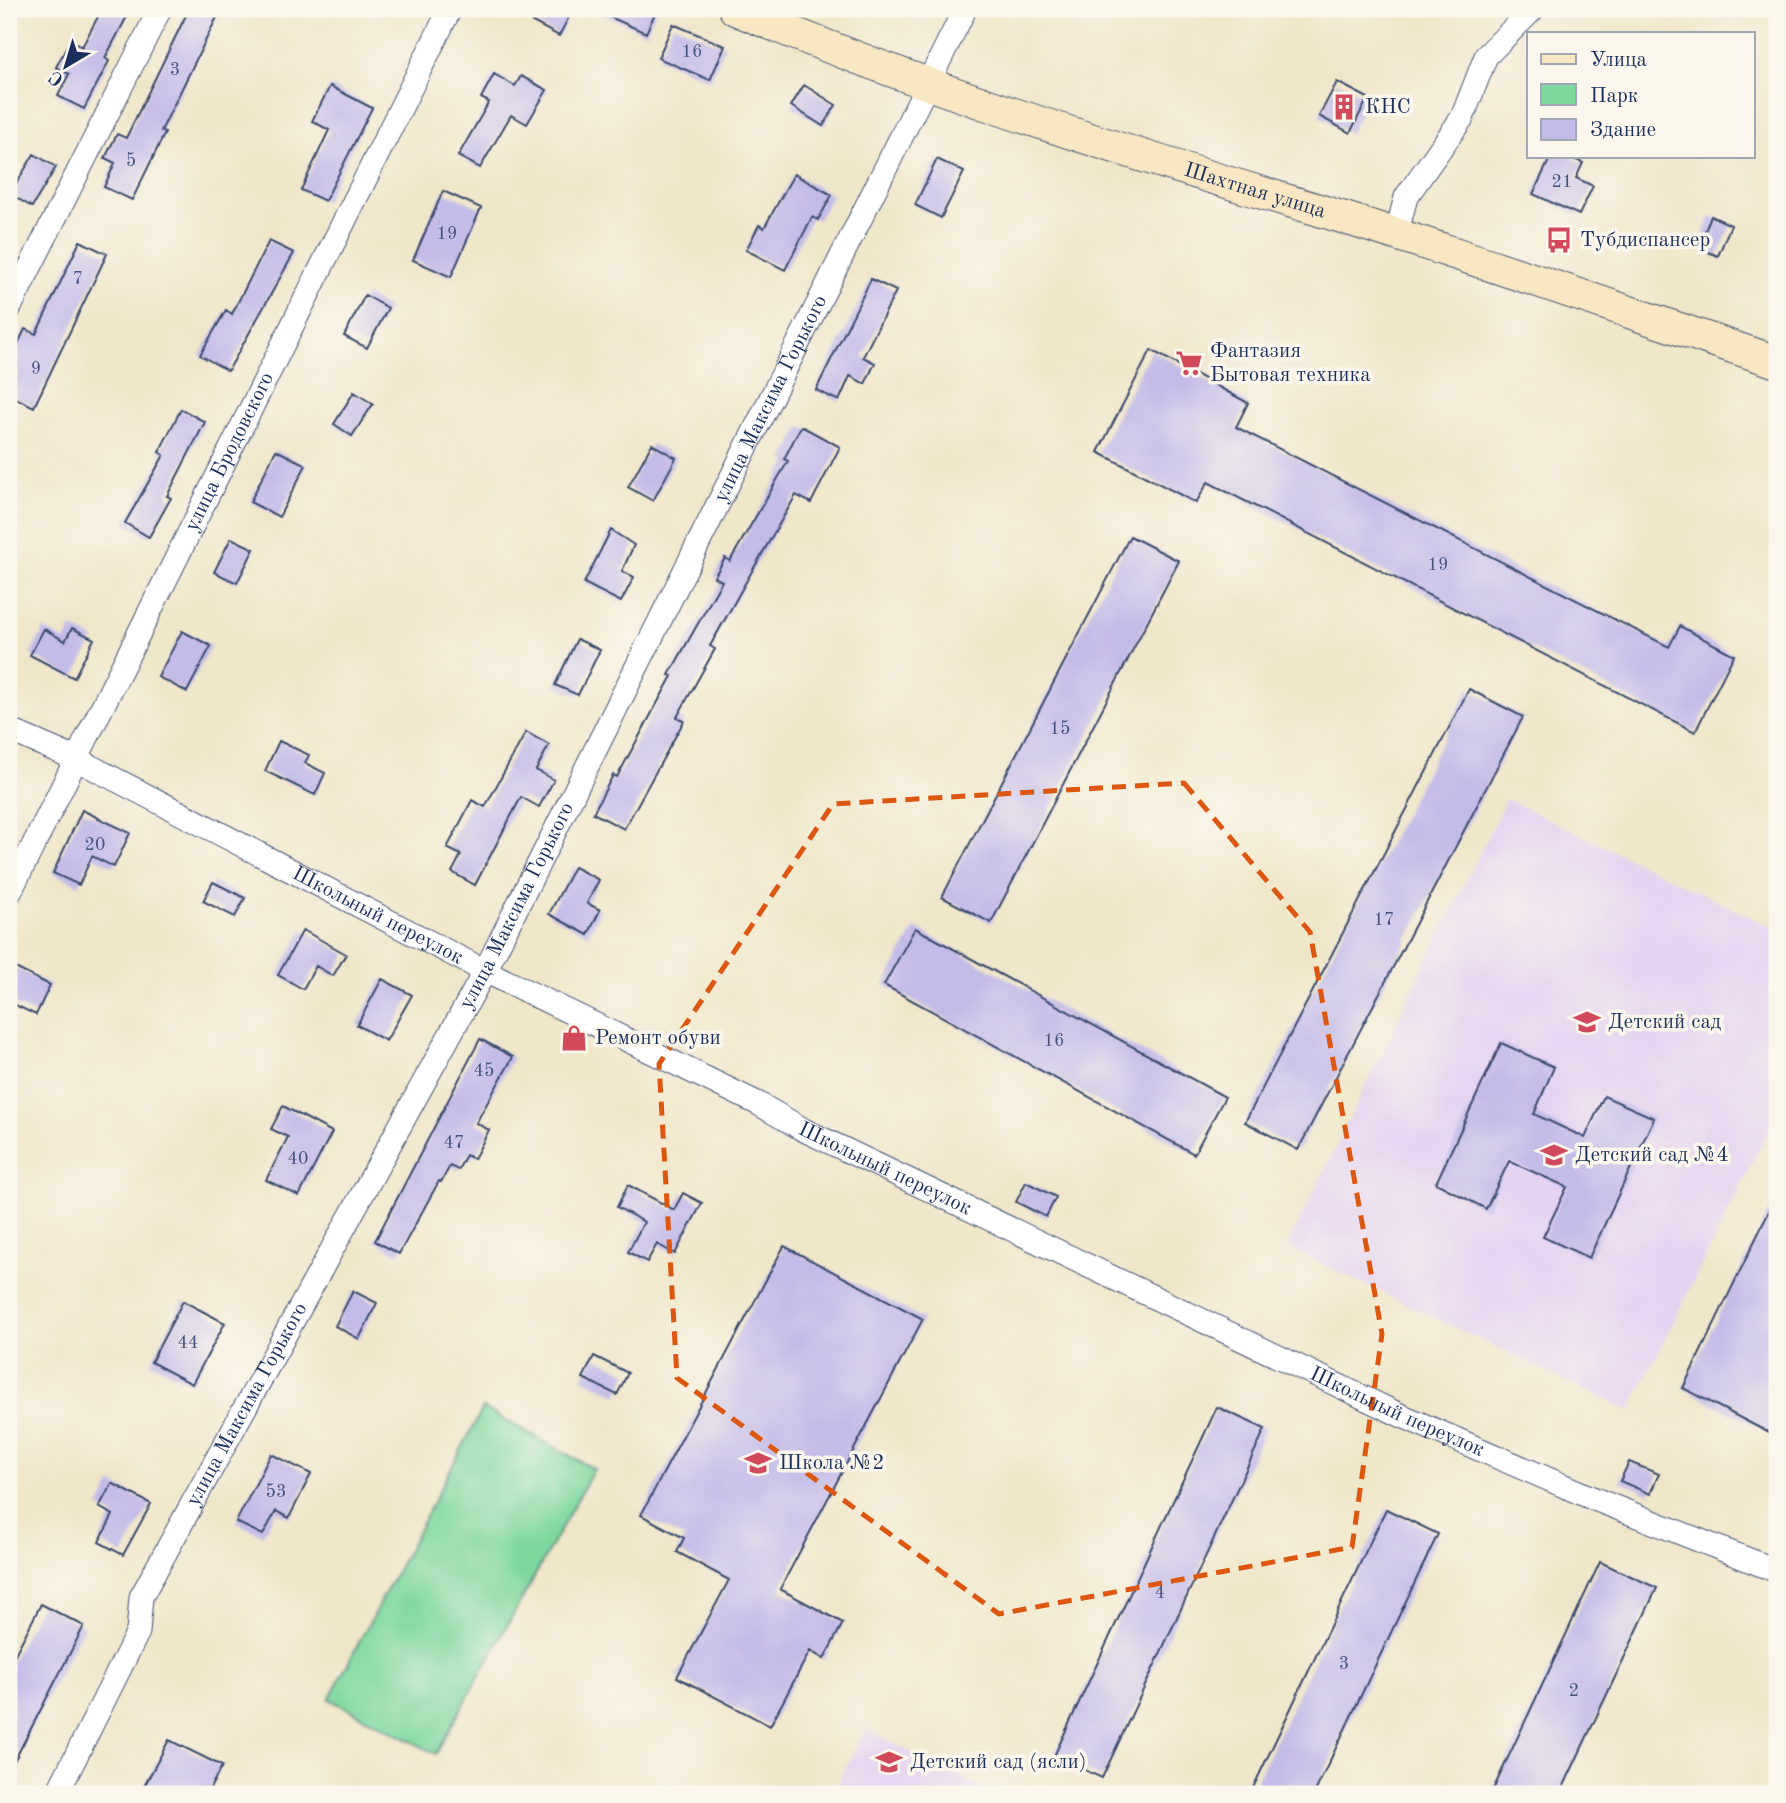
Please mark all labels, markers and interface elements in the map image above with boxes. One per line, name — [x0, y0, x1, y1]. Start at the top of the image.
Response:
north arrow — [32, 32, 102, 102]
legend — [1527, 32, 1754, 158]
house number: 16 — [682, 43, 702, 61]
text: Улица — [1590, 50, 1647, 71]
house number: 3 — [170, 61, 180, 79]
text: С — [46, 66, 68, 89]
text: Парк — [1590, 86, 1639, 107]
building icon: КНС — [1329, 92, 1359, 122]
place label: КНС — [1365, 97, 1411, 118]
text: Здание — [1590, 120, 1656, 141]
house number: 5 — [126, 152, 136, 170]
street label: Шахтная улица — [1182, 159, 1328, 222]
house number: 21 — [1552, 173, 1572, 191]
house number: 19 — [437, 225, 457, 243]
bus stop icon: Тубдиспансер — [1544, 225, 1574, 255]
place label: Тубдиспансер — [1580, 230, 1710, 251]
house number: 7 — [73, 270, 83, 288]
street label: улица Максима Горького — [710, 292, 831, 506]
place label: Фантазия Бытовая техника — [1210, 341, 1371, 386]
supermarket icon: Фантазия Бытовая техника — [1174, 348, 1204, 378]
house number: 9 — [31, 360, 41, 378]
street label: улица Бродовского — [181, 369, 278, 535]
house number: 19 — [1428, 556, 1448, 574]
house number: 15 — [1050, 720, 1070, 738]
street label: улица Максима Горького — [456, 799, 578, 1013]
house number: 20 — [85, 836, 105, 854]
street label: Школьный переулок — [289, 863, 467, 969]
house number: 17 — [1374, 911, 1394, 929]
school or university icon: Детский сад — [1572, 1007, 1602, 1037]
place label: Детский сад — [1608, 1012, 1722, 1033]
shop icon: Ремонт обуви — [559, 1023, 589, 1053]
place label: Ремонт обуви — [595, 1028, 721, 1049]
house number: 16 — [1044, 1032, 1064, 1050]
house number: 45 — [474, 1062, 494, 1080]
street label: Школьный переулок — [795, 1118, 975, 1219]
house number: 47 — [444, 1134, 464, 1152]
school or university icon: Детский сад №4 — [1539, 1140, 1569, 1170]
place label: Детский сад №4 — [1575, 1145, 1729, 1166]
house number: 40 — [288, 1150, 308, 1168]
street label: улица Максима Горького — [183, 1299, 311, 1510]
house number: 44 — [178, 1334, 198, 1352]
street label: Школьный переулок — [1307, 1363, 1488, 1461]
school or university icon: Школа №2 — [743, 1448, 773, 1478]
place label: Школа №2 — [779, 1453, 885, 1474]
house number: 53 — [266, 1483, 286, 1501]
house number: 4 — [1155, 1584, 1165, 1602]
house number: 3 — [1339, 1655, 1349, 1673]
house number: 2 — [1569, 1682, 1579, 1700]
school or university icon: Детский сад (ясли) — [874, 1747, 904, 1777]
place label: Детский сад (ясли) — [910, 1752, 1086, 1773]

